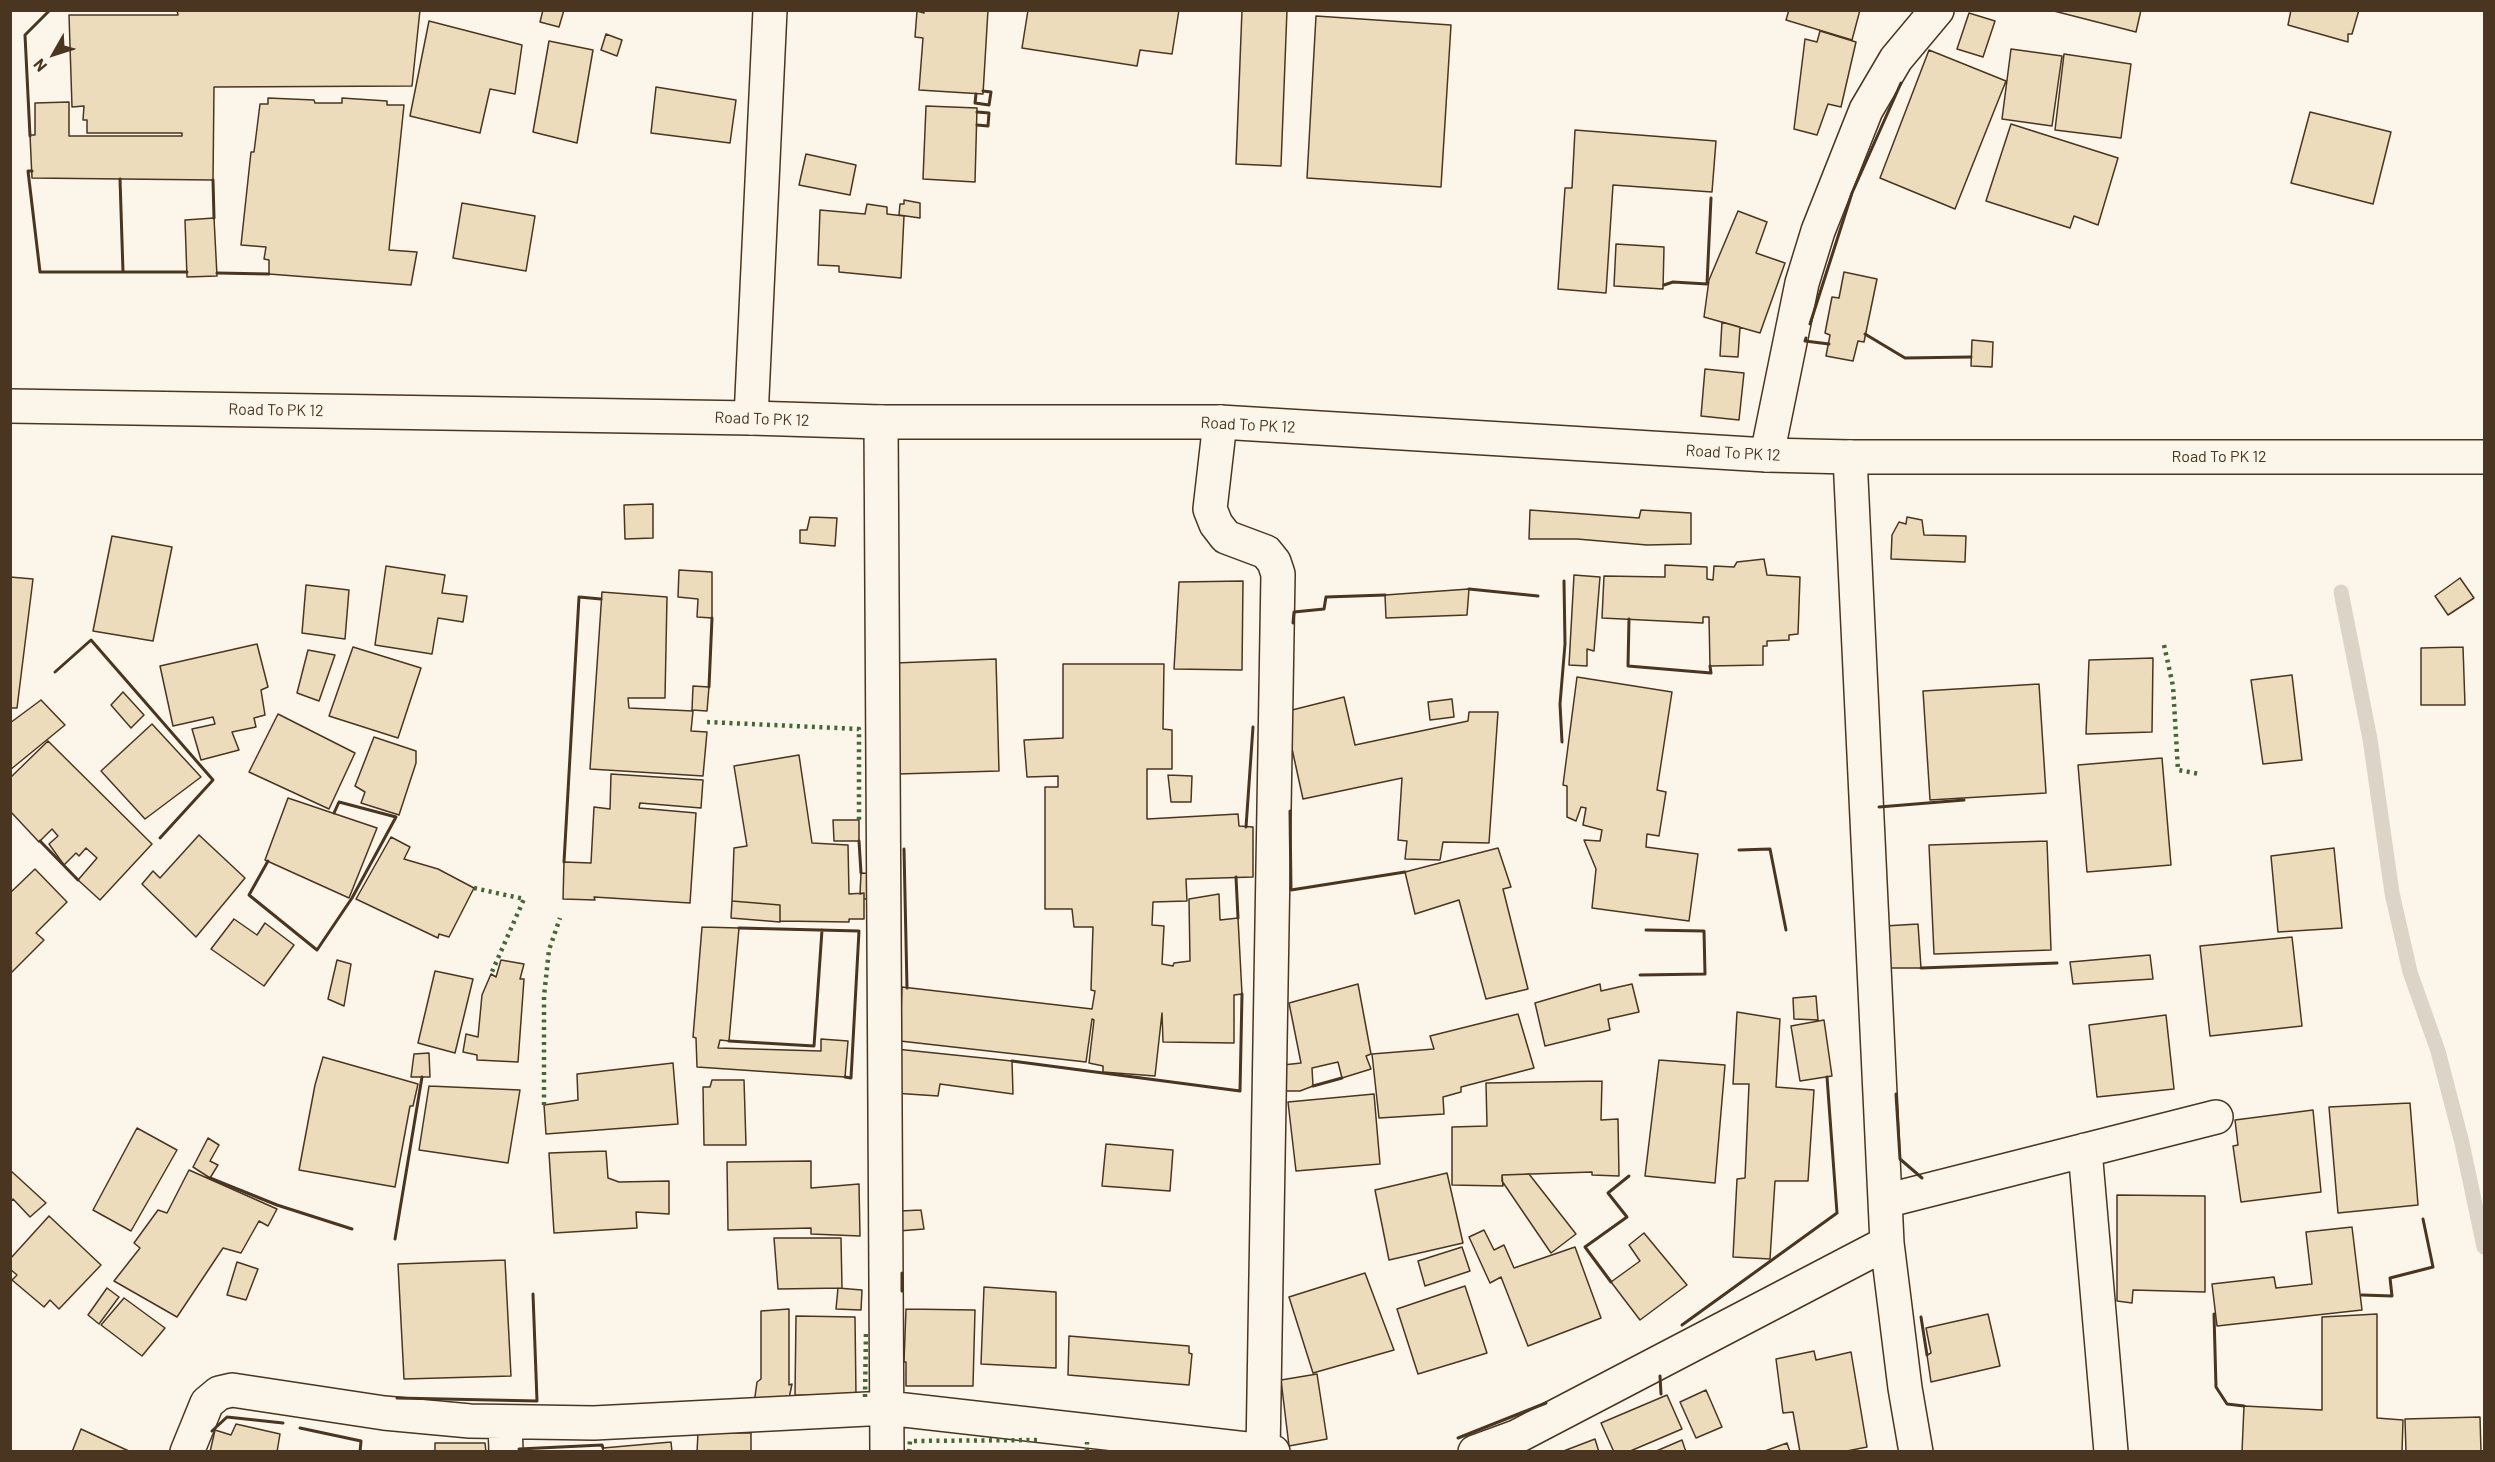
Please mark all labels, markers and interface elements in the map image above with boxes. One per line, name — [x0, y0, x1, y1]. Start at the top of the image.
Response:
north arrow — [24, 24, 84, 84]
text: N — [29, 56, 50, 76]
street label: Road To PK 12 — [228, 400, 324, 420]
street label: Road To PK 12 — [714, 408, 810, 430]
street label: Road To PK 12 — [1200, 413, 1296, 437]
street label: Road To PK 12 — [1685, 441, 1781, 465]
street label: Road To PK 12 — [2171, 447, 2267, 467]

